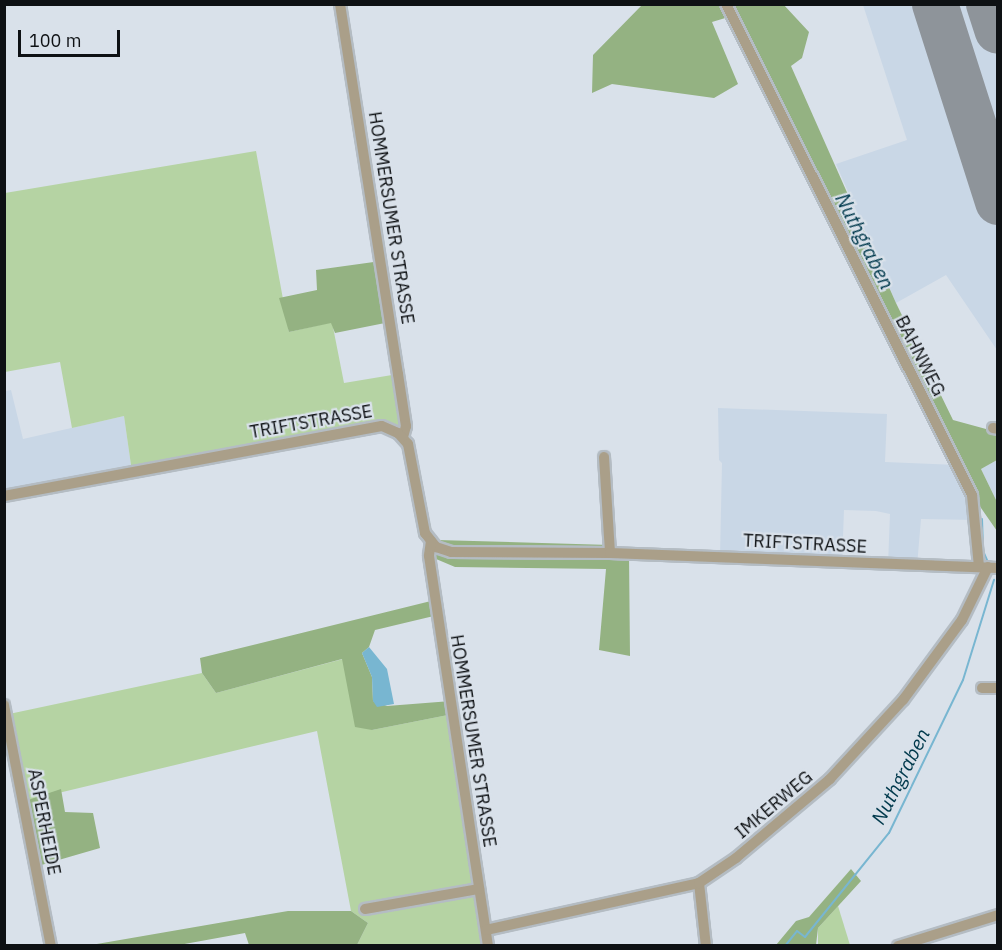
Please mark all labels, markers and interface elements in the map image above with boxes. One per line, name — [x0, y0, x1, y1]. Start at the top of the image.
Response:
scale bar — [21, 18, 123, 56]
text: 100 m — [29, 29, 81, 52]
street label: HOMMERSUMER STRASSE — [364, 110, 418, 326]
water label: Nuthgraben — [831, 189, 899, 293]
street label: BAHNWEG — [890, 312, 950, 400]
street label: TRIFTSTRASSE — [248, 401, 374, 443]
street label: TRIFTSTRASSE — [743, 530, 867, 558]
street label: HOMMERSUMER STRASSE — [446, 633, 500, 849]
water label: Nuthgraben — [866, 724, 934, 828]
street label: IMKERWEG — [731, 766, 817, 844]
street label: ASPERHEIDE — [23, 767, 65, 877]

